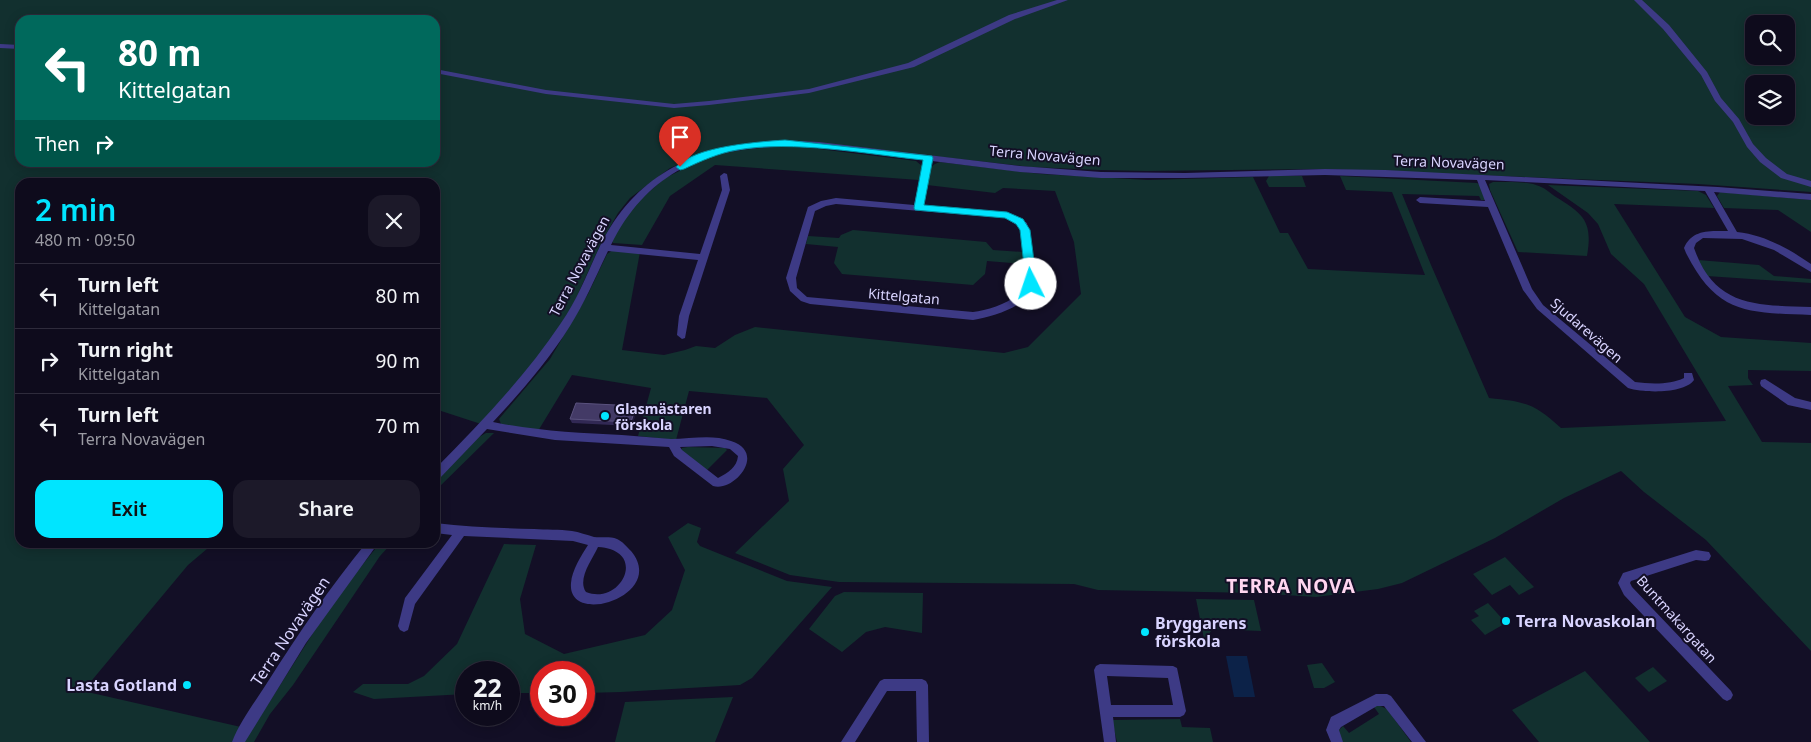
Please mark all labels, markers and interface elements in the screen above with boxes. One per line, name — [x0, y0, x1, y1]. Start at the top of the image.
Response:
map controls — [1745, 15, 1795, 125]
button: search — [1745, 15, 1795, 65]
text: 80 m — [118, 29, 201, 76]
icon: left — [35, 35, 100, 100]
text: Kittelgatan — [118, 74, 231, 104]
button: layers — [1745, 75, 1795, 125]
pin — [659, 116, 701, 167]
icon: arrive — [666, 123, 694, 151]
icon: right — [90, 130, 118, 158]
text: Then — [35, 131, 80, 157]
street label: Terra Novavägen — [989, 141, 1101, 169]
street label: Terra Novavägen — [1393, 151, 1505, 173]
text: 2 min — [35, 189, 116, 230]
button: close — [368, 195, 420, 247]
street label: Terra Novavägen — [544, 212, 614, 320]
text: 480 m · 09:50 — [35, 229, 135, 251]
position arrow — [1004, 257, 1056, 309]
text: Turn left — [78, 272, 159, 298]
icon: left — [35, 282, 63, 310]
text: 80 m — [376, 283, 420, 309]
street label: Kittelgatan — [867, 283, 941, 309]
street label: Sjudarevägen — [1547, 293, 1627, 367]
text: Kittelgatan — [78, 298, 160, 320]
text: Turn right — [78, 337, 173, 363]
icon: right — [35, 347, 63, 375]
text: 90 m — [376, 348, 420, 374]
text: Kittelgatan — [78, 363, 160, 385]
place label: Glasmästaren förskola — [615, 399, 712, 434]
text: Turn left — [78, 402, 159, 428]
marker: Glasmästaren förskola — [599, 410, 611, 422]
icon: left — [35, 412, 63, 440]
text: 70 m — [376, 413, 420, 439]
text: Terra Novavägen — [78, 428, 205, 450]
button: Exit — [35, 480, 223, 538]
button: Share — [233, 480, 420, 538]
street label: Buntmakargatan — [1633, 571, 1721, 667]
street label: Terra Novavägen — [245, 572, 335, 690]
district label: TERRA NOVA — [1226, 573, 1356, 599]
place label: Terra Novaskolan — [1516, 610, 1656, 632]
place label: Bryggarens förskola — [1155, 612, 1247, 652]
marker: Terra Novaskolan — [1500, 615, 1512, 627]
marker: Bryggarens förskola — [1139, 626, 1151, 638]
speed limit sign: 30 — [530, 661, 595, 726]
text: 22 — [473, 670, 502, 704]
place label: Lasta Gotland — [66, 674, 177, 696]
marker: Lasta Gotland — [181, 679, 193, 691]
text: km/h — [473, 697, 502, 714]

